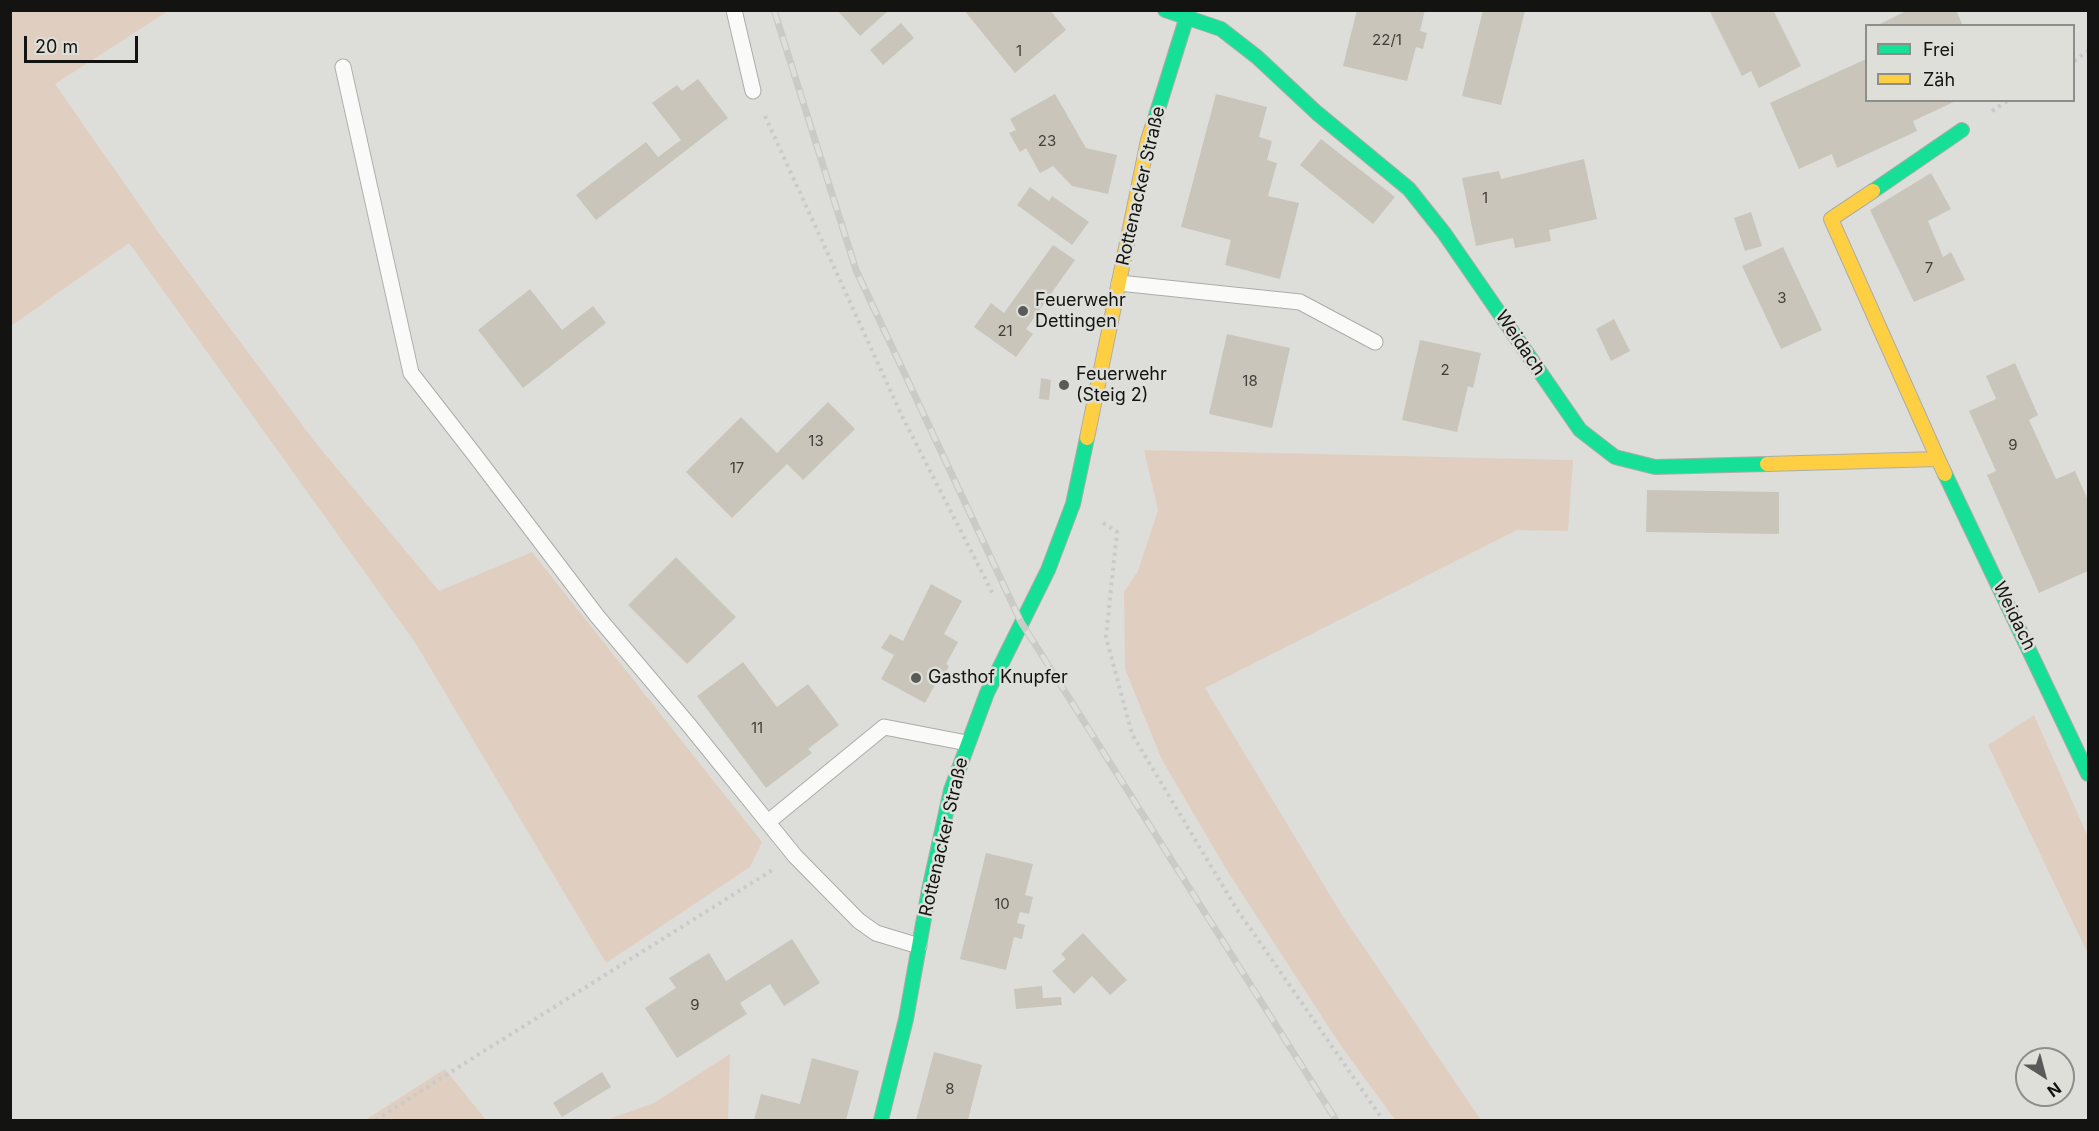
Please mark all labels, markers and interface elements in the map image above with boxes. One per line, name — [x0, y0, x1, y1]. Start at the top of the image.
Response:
scale bar — [27, 24, 141, 62]
legend — [1865, 24, 2075, 102]
house number: 22/1 — [1372, 31, 1402, 49]
text: 20 m — [35, 36, 78, 57]
text: Frei — [1923, 39, 1954, 60]
house number: 1 — [1016, 42, 1022, 60]
text: Zäh — [1923, 69, 1955, 90]
street label: Rottenacker Straße — [1112, 104, 1170, 268]
house number: 23 — [1038, 132, 1056, 150]
house number: 1 — [1482, 189, 1488, 207]
house number: 7 — [1925, 259, 1933, 277]
house number: 3 — [1777, 289, 1787, 307]
place label: Feuerwehr Dettingen — [1035, 290, 1126, 332]
marker: Feuerwehr Dettingen — [1016, 304, 1030, 318]
street label: Weidach — [1490, 306, 1550, 380]
house number: 21 — [997, 322, 1013, 340]
house number: 2 — [1440, 361, 1450, 379]
place label: Feuerwehr (Steig 2) — [1076, 364, 1167, 406]
house number: 18 — [1242, 372, 1258, 390]
marker: Feuerwehr (Steig 2) — [1057, 378, 1071, 392]
house number: 13 — [808, 432, 824, 450]
house number: 9 — [2008, 436, 2018, 454]
house number: 17 — [730, 459, 744, 477]
street label: Weidach — [1988, 578, 2040, 654]
place label: Gasthof Knupfer — [928, 667, 1068, 689]
marker: Gasthof Knupfer — [909, 671, 923, 685]
house number: 11 — [751, 719, 763, 737]
street label: Rottenacker Straße — [915, 755, 973, 919]
house number: 10 — [994, 895, 1010, 913]
house number: 9 — [690, 996, 700, 1014]
north arrow — [2015, 1047, 2075, 1107]
text: N — [2044, 1078, 2065, 1102]
house number: 8 — [945, 1080, 955, 1098]

